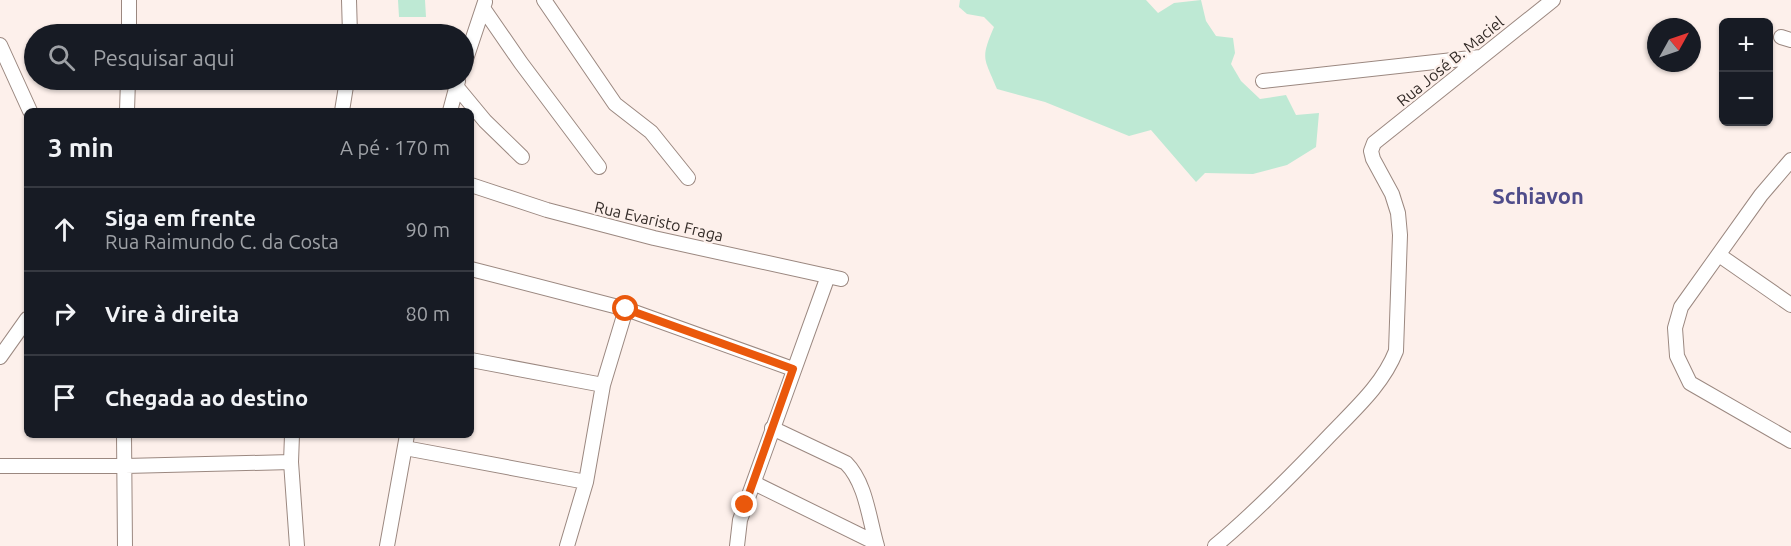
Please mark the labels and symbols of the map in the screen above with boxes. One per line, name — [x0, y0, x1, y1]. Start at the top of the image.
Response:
street label: Rua José B. Maciel — [1393, 13, 1507, 109]
north arrow — [1647, 18, 1701, 72]
district label: Schiavon — [1492, 183, 1584, 208]
street label: Rua Evaristo Fraga — [593, 197, 725, 245]
route start — [612, 295, 638, 321]
route end — [731, 491, 757, 517]

